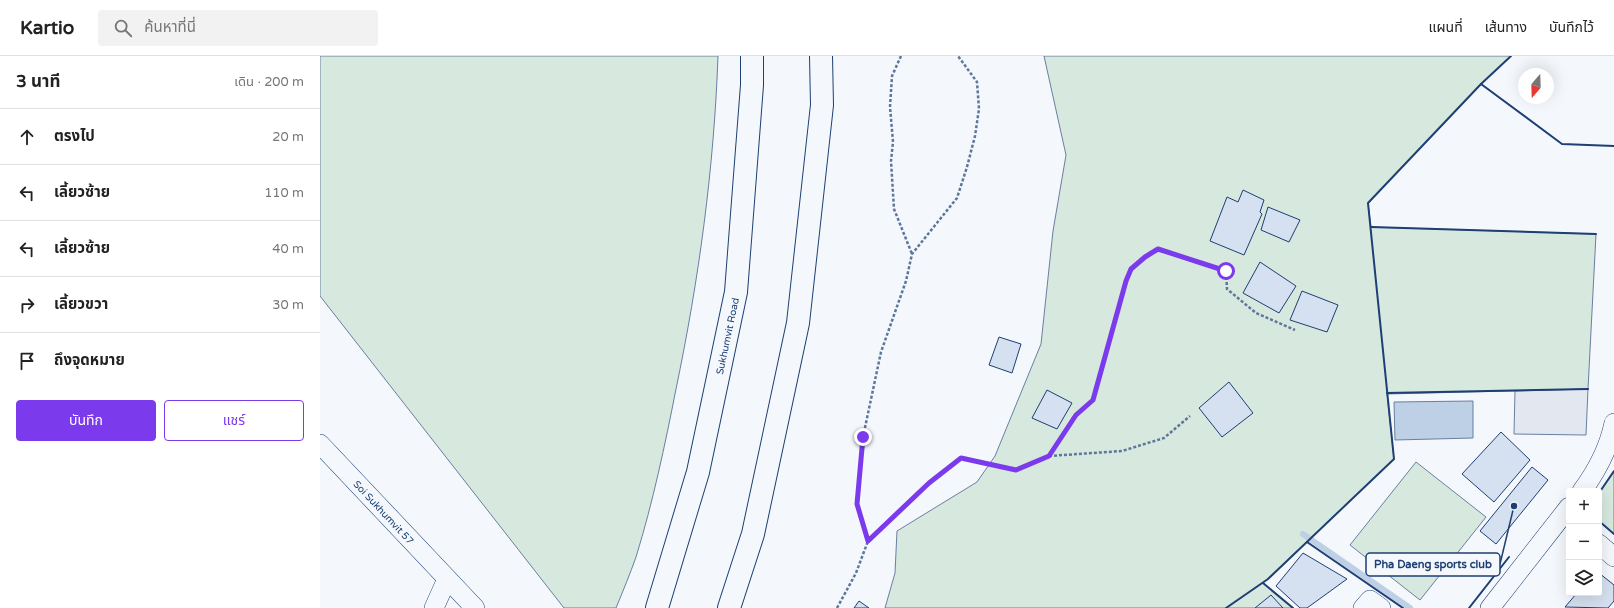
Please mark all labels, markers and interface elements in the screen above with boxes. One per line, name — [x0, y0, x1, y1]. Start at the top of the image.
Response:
search box — [98, 10, 378, 46]
text: Kartio — [20, 17, 74, 39]
icon: search — [112, 17, 134, 39]
text: ค้นหาที่นี่ — [144, 18, 196, 36]
text: แผนที่ — [1429, 19, 1463, 36]
text: เส้นทาง — [1485, 19, 1527, 36]
text: บันทึกไว้ — [1549, 19, 1594, 36]
north arrow — [1518, 68, 1554, 104]
text: 3 นาที — [16, 71, 60, 92]
text: เดิน · 200 m — [234, 74, 304, 90]
icon: ahead — [16, 126, 38, 148]
text: ตรงไป — [54, 127, 95, 145]
text: 20 m — [272, 129, 304, 145]
icon: left — [16, 182, 38, 204]
text: เลี้ยวซ้าย — [54, 183, 110, 201]
text: 110 m — [264, 185, 304, 201]
icon: left — [16, 238, 38, 260]
text: เลี้ยวซ้าย — [54, 239, 110, 257]
text: 40 m — [272, 241, 304, 257]
route start — [1217, 262, 1235, 280]
icon: right — [16, 294, 38, 316]
text: เลี้ยวขวา — [54, 295, 108, 313]
text: 30 m — [272, 297, 304, 313]
street label: Sukhumvit Road — [714, 297, 742, 376]
icon: arrive — [16, 350, 38, 372]
text: ถึงจุดหมาย — [54, 351, 125, 369]
button: บันทึก — [16, 400, 156, 441]
button: แชร์ — [164, 400, 304, 441]
route end — [854, 428, 872, 446]
street label: Soi Sukhumvit 57 — [351, 478, 416, 547]
map controls — [1566, 488, 1602, 596]
button: + — [1566, 488, 1602, 524]
button: − — [1566, 524, 1602, 560]
callout: Pha Daeng sports club — [1366, 553, 1500, 576]
text: Pha Daeng sports club — [1374, 558, 1492, 572]
button: layers — [1566, 560, 1602, 596]

